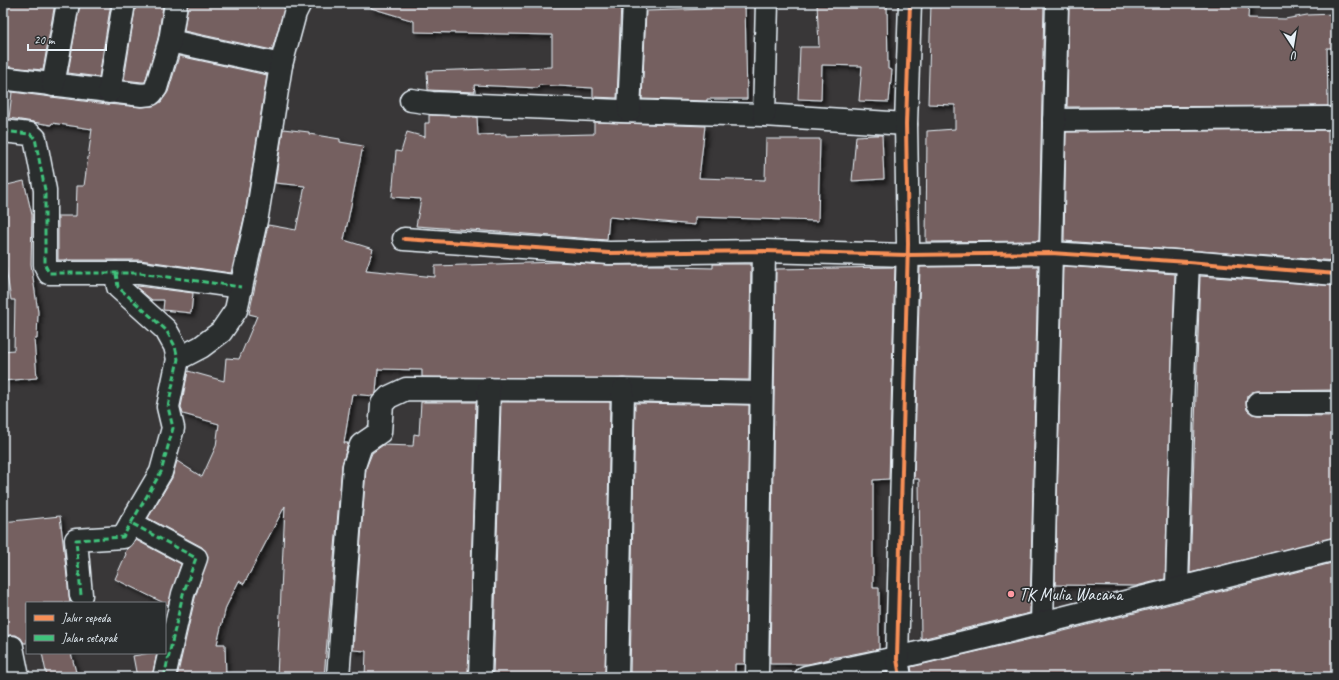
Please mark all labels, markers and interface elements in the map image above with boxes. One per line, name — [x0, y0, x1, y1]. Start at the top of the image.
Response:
scale bar — [28, 26, 106, 52]
north arrow — [1273, 26, 1313, 66]
text: 20 m — [34, 32, 56, 48]
text: U — [1288, 48, 1299, 64]
place label: TK Mulia Wacana — [1019, 584, 1124, 605]
marker: TK Mulia Wacana — [1006, 589, 1016, 599]
legend — [26, 602, 166, 654]
text: Jalur sepeda — [61, 610, 112, 626]
text: Jalan setapak — [61, 630, 118, 646]

